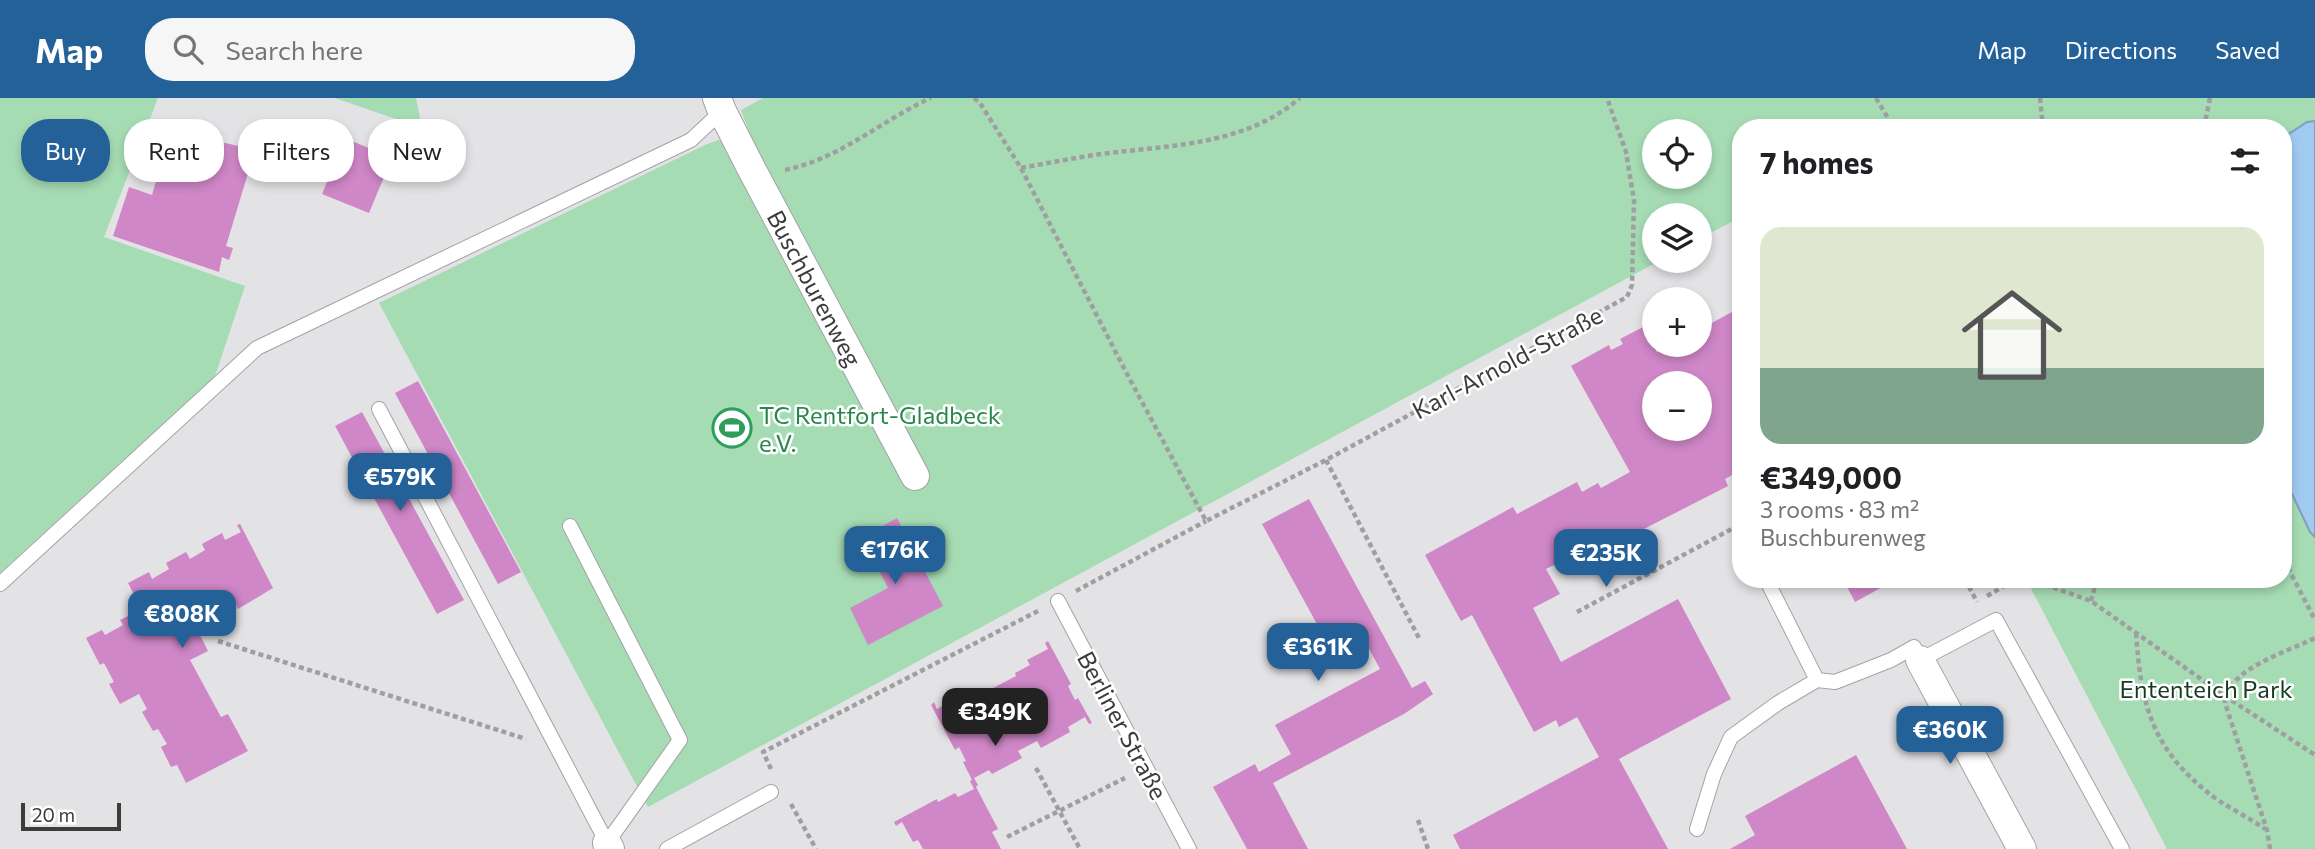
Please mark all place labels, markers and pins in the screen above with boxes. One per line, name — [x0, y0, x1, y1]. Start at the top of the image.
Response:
place label: TC Rentfort-Gladbeck e.V. — [759, 400, 1001, 457]
sports icon: TC Rentfort-Gladbeck e.V. — [711, 407, 753, 449]
pin: €579K — [351, 454, 449, 513]
pin: €176K — [846, 526, 944, 586]
pin: €235K — [1557, 530, 1655, 589]
pin: €808K — [133, 590, 231, 650]
pin: €361K — [1269, 624, 1367, 683]
pin: €349K — [946, 688, 1044, 748]
pin: €360K — [1901, 706, 1999, 766]

